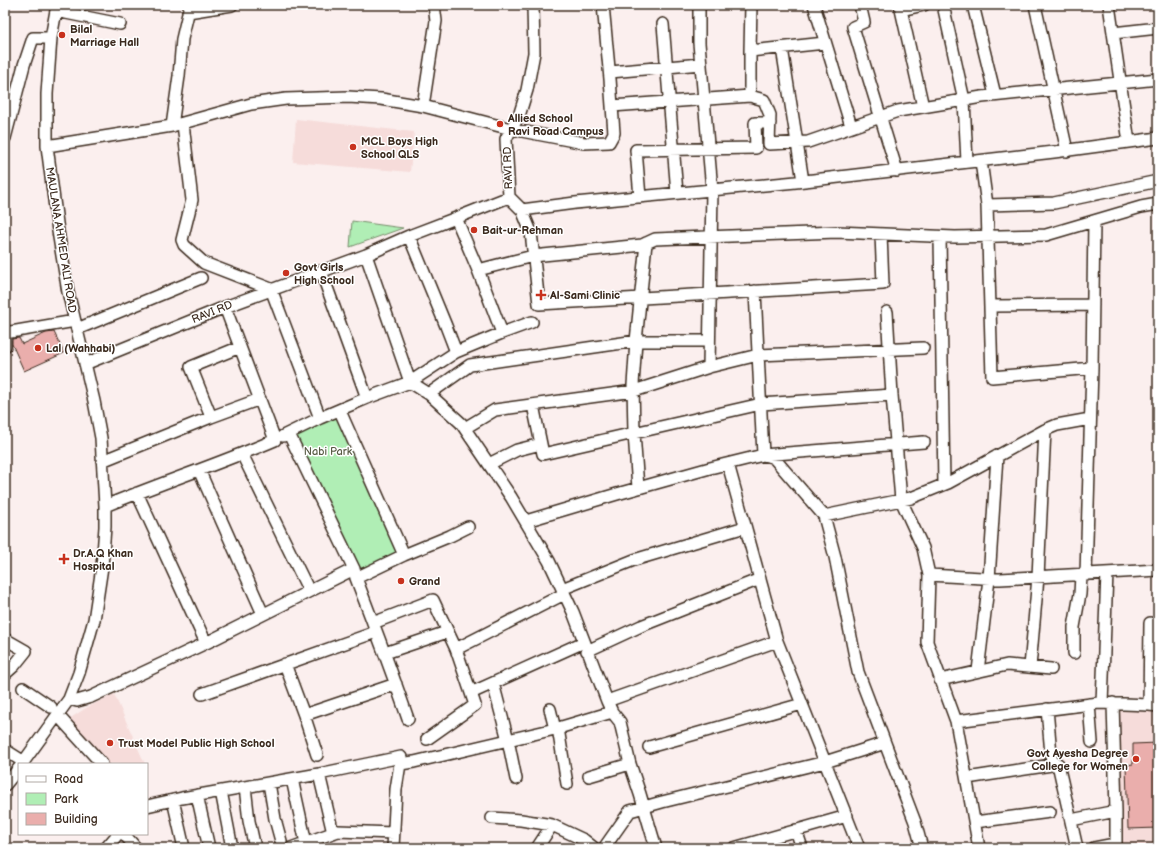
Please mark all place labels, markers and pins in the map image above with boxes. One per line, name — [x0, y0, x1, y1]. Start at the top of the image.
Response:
place label: Bilal Marriage Hall — [70, 23, 139, 49]
marker: Bilal Marriage Hall — [57, 30, 67, 40]
place label: Allied School Ravi Road Campus — [507, 112, 604, 138]
marker: Allied School Ravi Road Campus — [495, 119, 505, 129]
place label: MCL Boys High School QLS — [361, 135, 438, 161]
marker: MCL Boys High School QLS — [348, 142, 358, 152]
place label: Bait-ur-Rehman — [482, 224, 563, 237]
marker: Bait-ur-Rehman — [469, 225, 479, 235]
place label: Govt Girls High School — [294, 261, 354, 287]
marker: Govt Girls High School — [281, 268, 291, 278]
marker: Al-Sami Clinic — [535, 289, 547, 301]
place label: Al-Sami Clinic — [549, 289, 620, 302]
place label: Lal (Wahhabi) — [46, 342, 116, 355]
marker: Lal (Wahhabi) — [33, 343, 43, 353]
place label: Dr.A.Q Khan Hospital — [73, 547, 133, 573]
marker: Dr.A.Q Khan Hospital — [58, 553, 70, 565]
place label: Grand — [409, 575, 440, 588]
marker: Grand — [396, 576, 406, 586]
place label: Trust Model Public High School — [118, 737, 275, 750]
marker: Trust Model Public High School — [105, 738, 115, 748]
place label: Govt Ayesha Degree College for Women — [1027, 747, 1128, 773]
marker: Govt Ayesha Degree College for Women — [1131, 754, 1141, 764]

